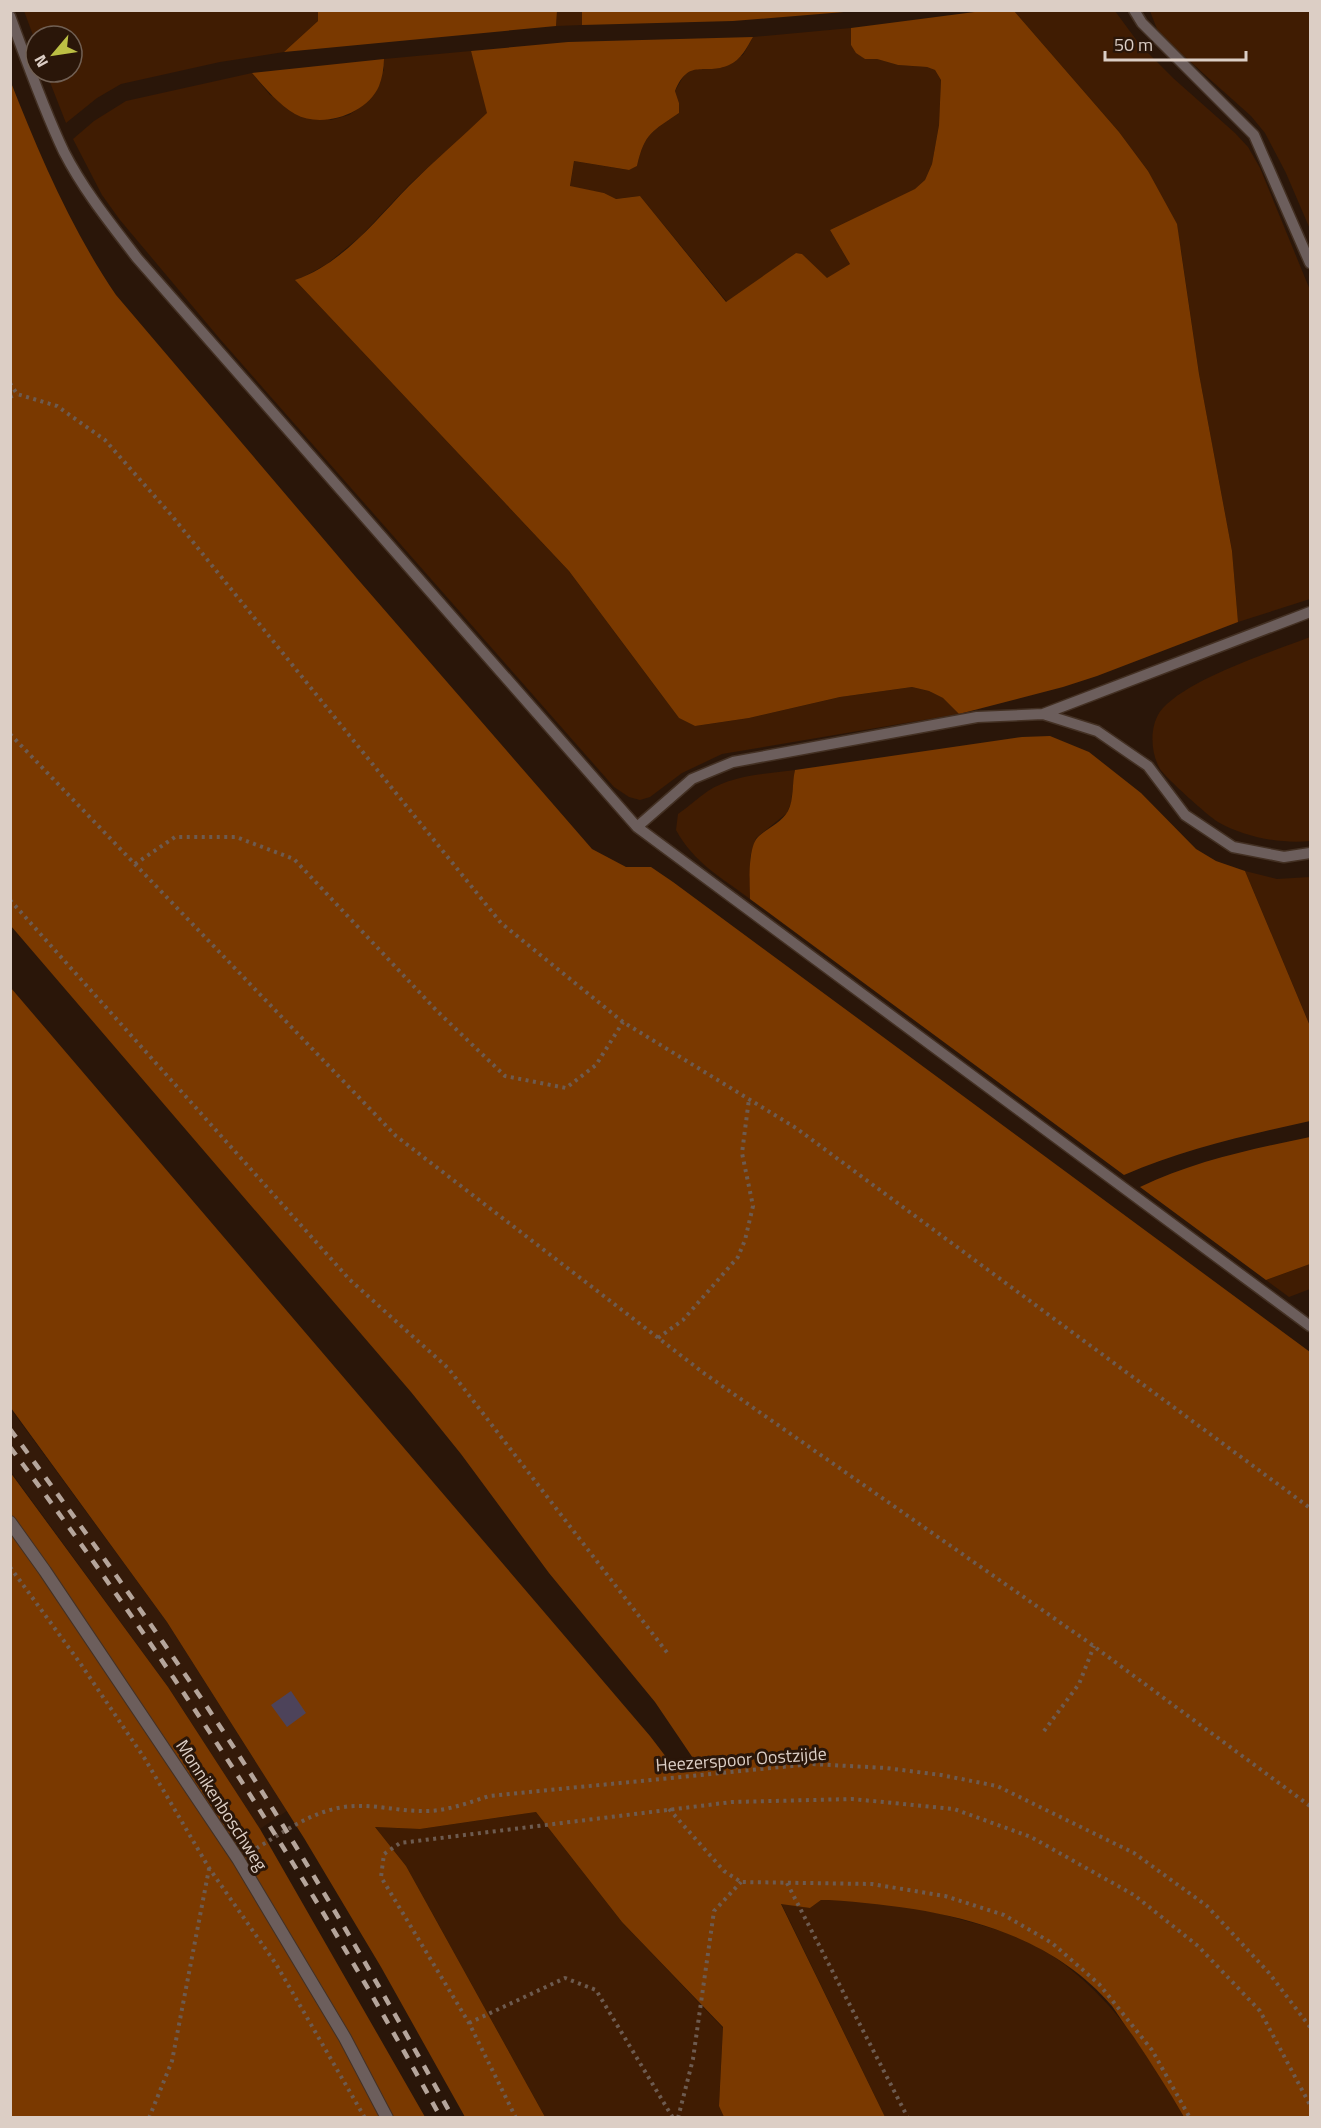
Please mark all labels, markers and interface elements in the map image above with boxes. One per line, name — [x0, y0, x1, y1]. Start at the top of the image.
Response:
north arrow — [24, 24, 84, 84]
scale bar — [1105, 24, 1246, 62]
text: 50 m — [1114, 31, 1153, 58]
text: N — [28, 51, 54, 72]
street label: Monnikenboschweg — [169, 1734, 275, 1876]
street label: Heezerspoor Oostzijde — [655, 1740, 827, 1778]

